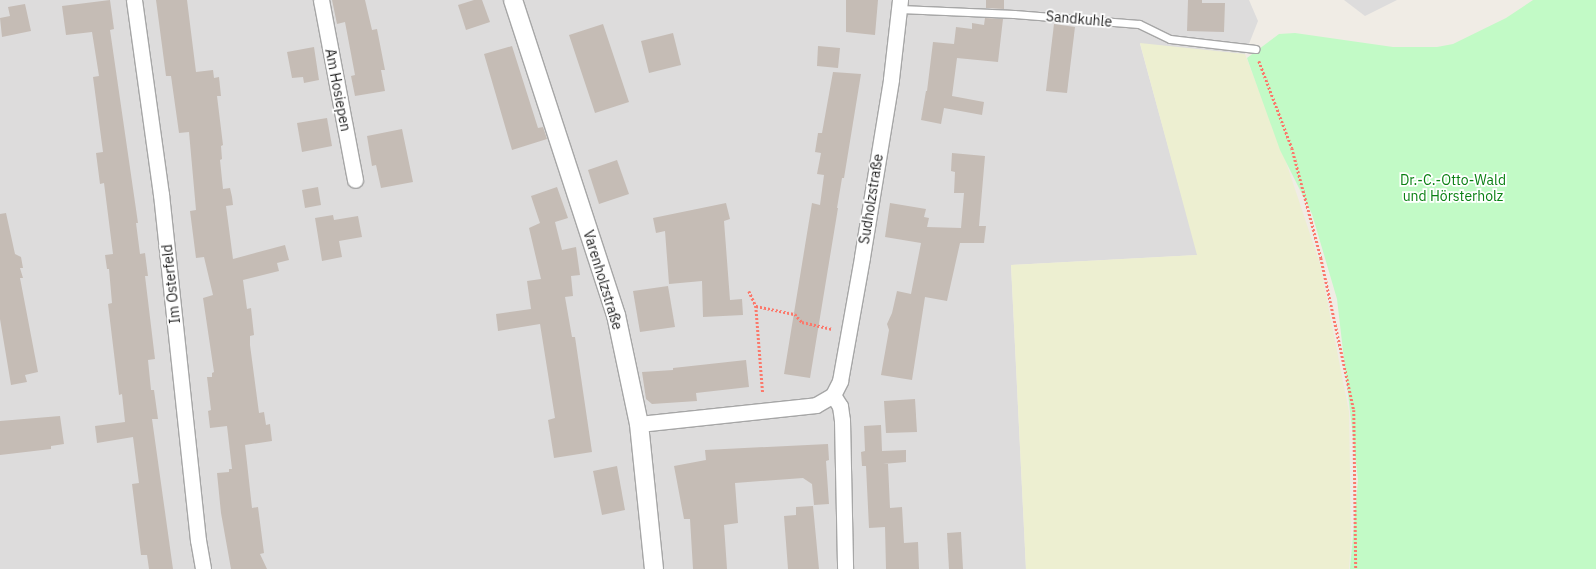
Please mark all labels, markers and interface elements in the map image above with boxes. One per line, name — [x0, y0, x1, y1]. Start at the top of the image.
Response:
street label: Sandkuhle — [1045, 8, 1113, 30]
street label: Am Hosiepen — [322, 47, 354, 133]
street label: Sudholzstraße — [856, 153, 886, 245]
park label: Dr.-C.-Otto-Wald und Hörsterholz — [1400, 172, 1506, 204]
street label: Varenholzstraße — [580, 228, 626, 332]
street label: Im Osterfeld — [158, 244, 184, 324]

